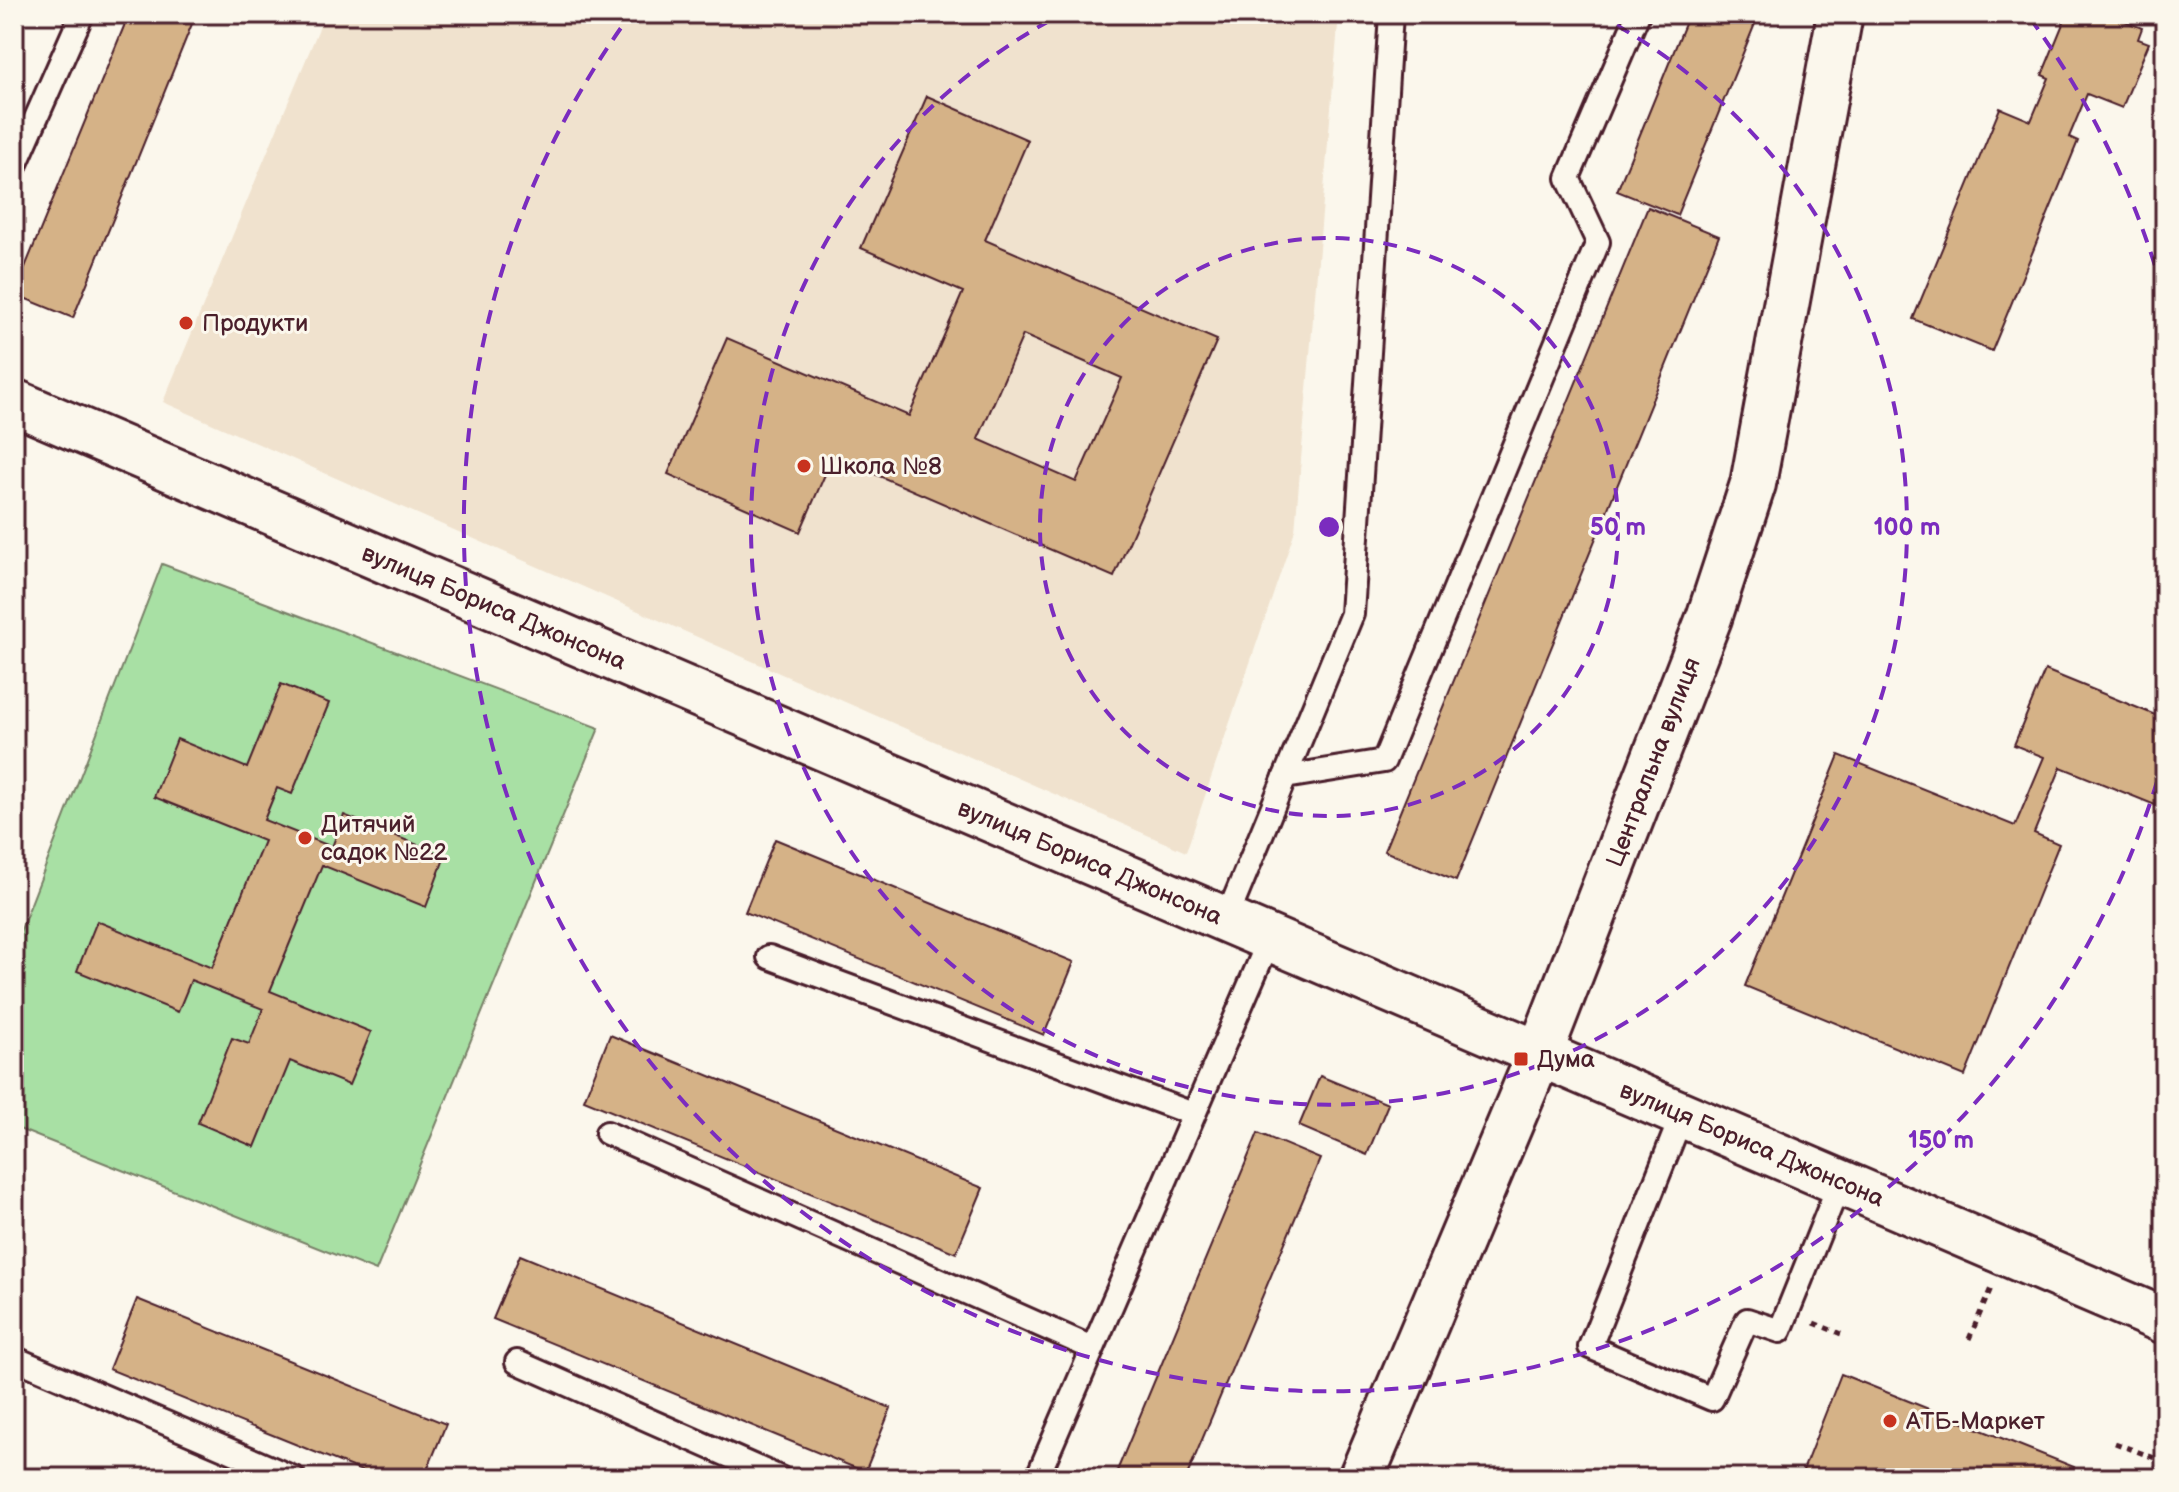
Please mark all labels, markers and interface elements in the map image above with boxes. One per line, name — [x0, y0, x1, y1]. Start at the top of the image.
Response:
place label: Продукти — [202, 309, 308, 338]
marker: Продукти — [177, 314, 195, 332]
place label: Школа №8 — [820, 452, 942, 481]
marker: Школа №8 — [795, 457, 813, 475]
centre of rings — [1315, 513, 1343, 541]
text: 50 m — [1590, 513, 1646, 542]
text: 100 m — [1874, 513, 1940, 542]
street label: вулиця Бориса Джонсона — [357, 539, 630, 676]
street label: Центральна вулиця — [1600, 653, 1707, 871]
street label: вулиця Бориса Джонсона — [953, 794, 1226, 931]
place label: Дитячий садок №22 — [321, 810, 447, 867]
marker: Дитячий садок №22 — [296, 829, 314, 847]
place label: Дума — [1537, 1045, 1595, 1074]
marker: Дума — [1512, 1050, 1530, 1068]
street label: вулиця Бориса Джонсона — [1615, 1076, 1888, 1213]
text: 150 m — [1908, 1126, 1974, 1155]
place label: АТБ-Маркет — [1905, 1407, 2045, 1436]
marker: АТБ-Маркет — [1881, 1412, 1899, 1430]

